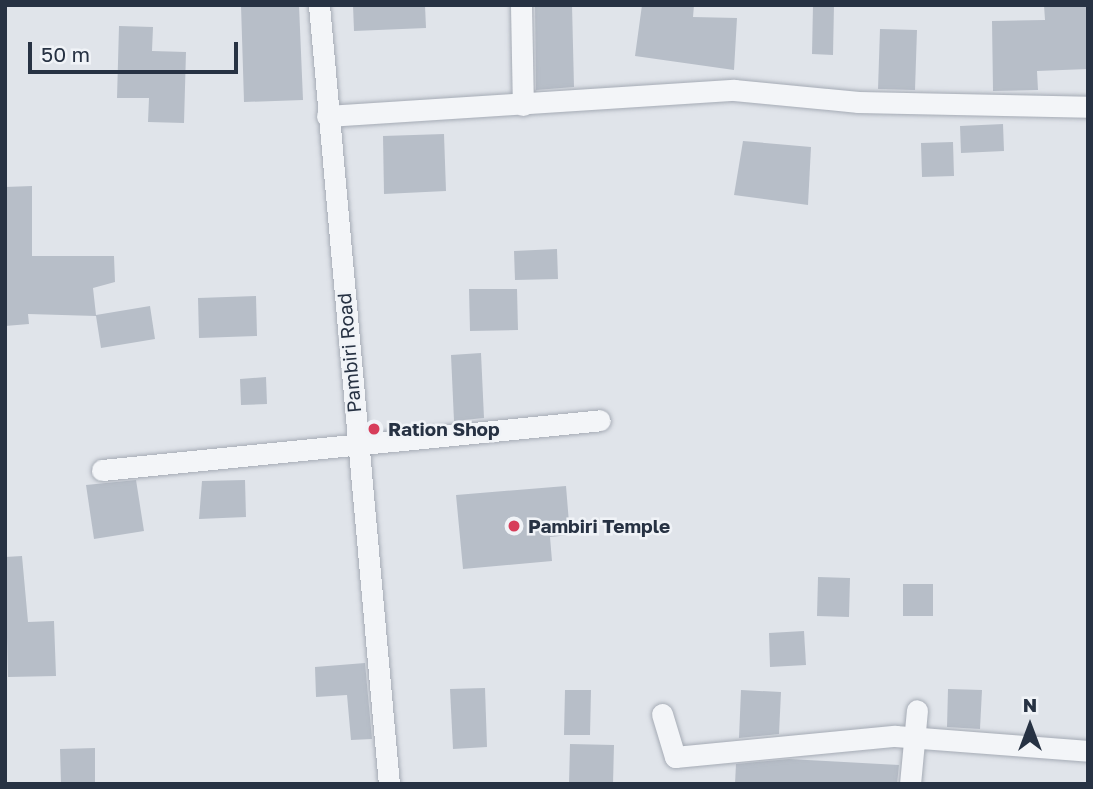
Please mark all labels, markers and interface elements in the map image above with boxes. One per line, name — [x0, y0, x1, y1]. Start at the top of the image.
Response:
scale bar — [32, 28, 242, 72]
text: 50 m — [41, 41, 90, 67]
street label: Pambiri Road — [332, 292, 366, 414]
place label: Ration Shop — [388, 418, 500, 440]
marker: Ration Shop — [366, 421, 382, 437]
place label: Pambiri Temple — [528, 515, 670, 537]
marker: Pambiri Temple — [506, 518, 522, 534]
north arrow — [995, 691, 1065, 761]
text: N — [1023, 693, 1037, 716]

